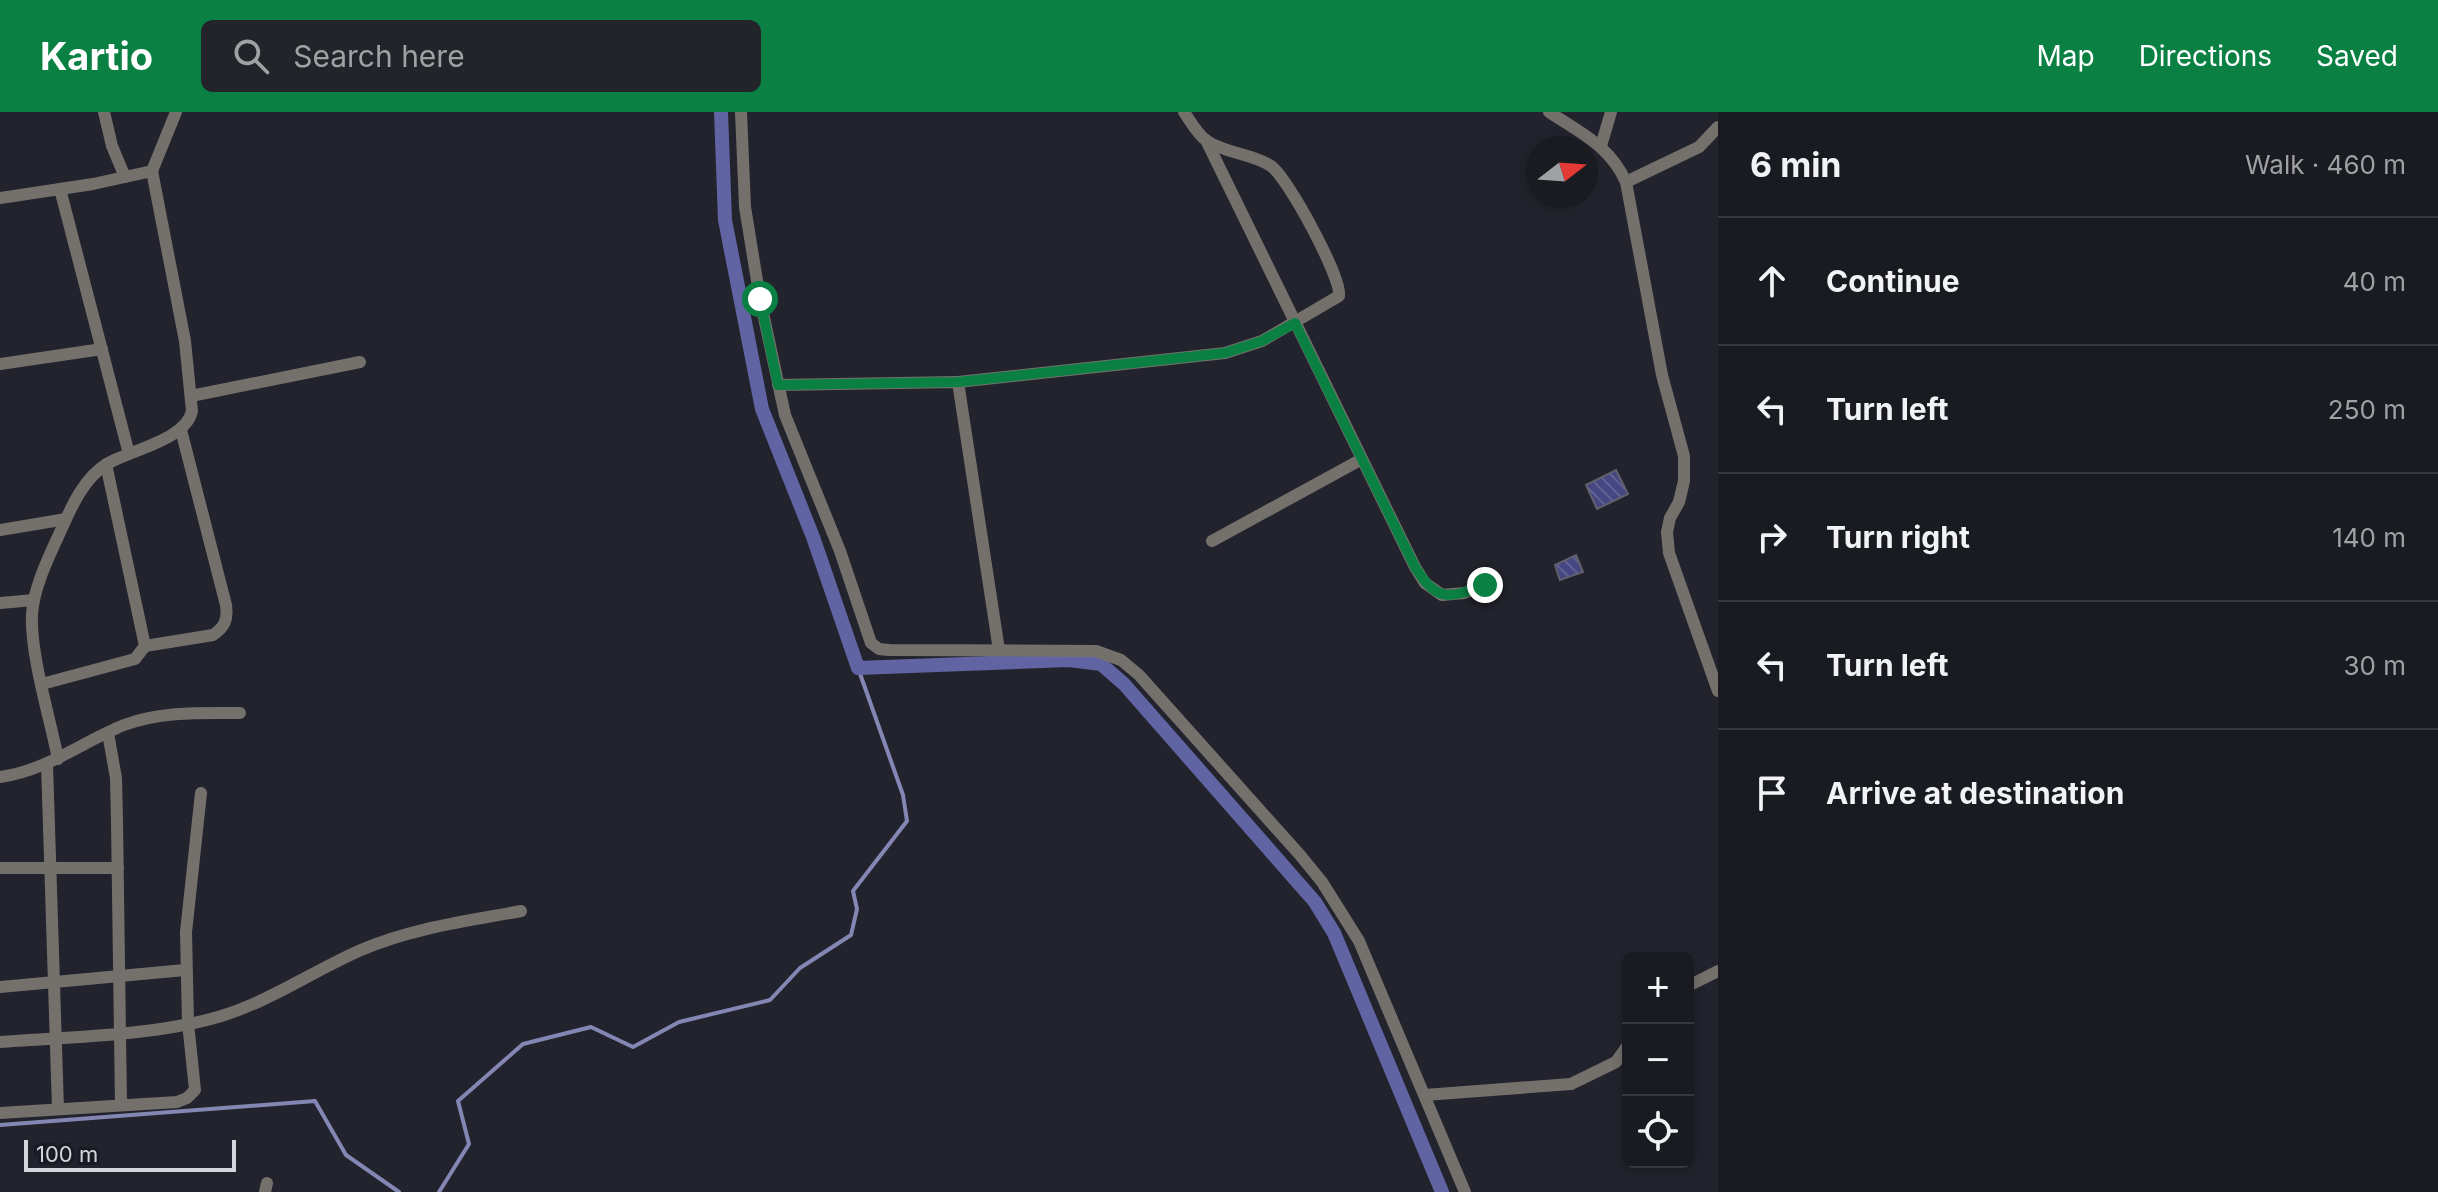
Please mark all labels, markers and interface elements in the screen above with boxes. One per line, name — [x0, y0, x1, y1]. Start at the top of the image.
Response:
search box — [201, 20, 761, 92]
text: Kartio — [40, 33, 153, 79]
icon: search — [229, 34, 273, 78]
text: Search here — [293, 38, 465, 74]
text: Map — [2036, 39, 2095, 73]
text: Directions — [2139, 39, 2272, 73]
text: Saved — [2316, 39, 2398, 73]
north arrow — [1526, 136, 1598, 208]
text: 6 min — [1750, 144, 1842, 185]
text: Walk · 460 m — [2245, 149, 2406, 180]
icon: ahead — [1750, 259, 1794, 303]
text: Continue — [1826, 263, 1960, 299]
text: 40 m — [2343, 266, 2406, 297]
route start — [742, 281, 778, 317]
icon: left — [1750, 387, 1794, 431]
text: Turn left — [1826, 391, 1948, 427]
text: 250 m — [2328, 394, 2406, 425]
icon: right — [1750, 515, 1794, 559]
text: Turn right — [1826, 519, 1970, 555]
text: 140 m — [2332, 522, 2406, 553]
route end — [1467, 567, 1503, 603]
icon: left — [1750, 643, 1794, 687]
text: Turn left — [1826, 647, 1948, 683]
text: 30 m — [2343, 650, 2406, 681]
icon: arrive — [1750, 771, 1794, 815]
text: Arrive at destination — [1826, 775, 2124, 811]
map controls — [1622, 952, 1694, 1168]
button: + — [1622, 952, 1694, 1024]
button: − — [1622, 1024, 1694, 1096]
button: locate — [1622, 1096, 1694, 1168]
scale bar — [24, 1136, 236, 1172]
text: 100 m — [36, 1141, 98, 1167]

